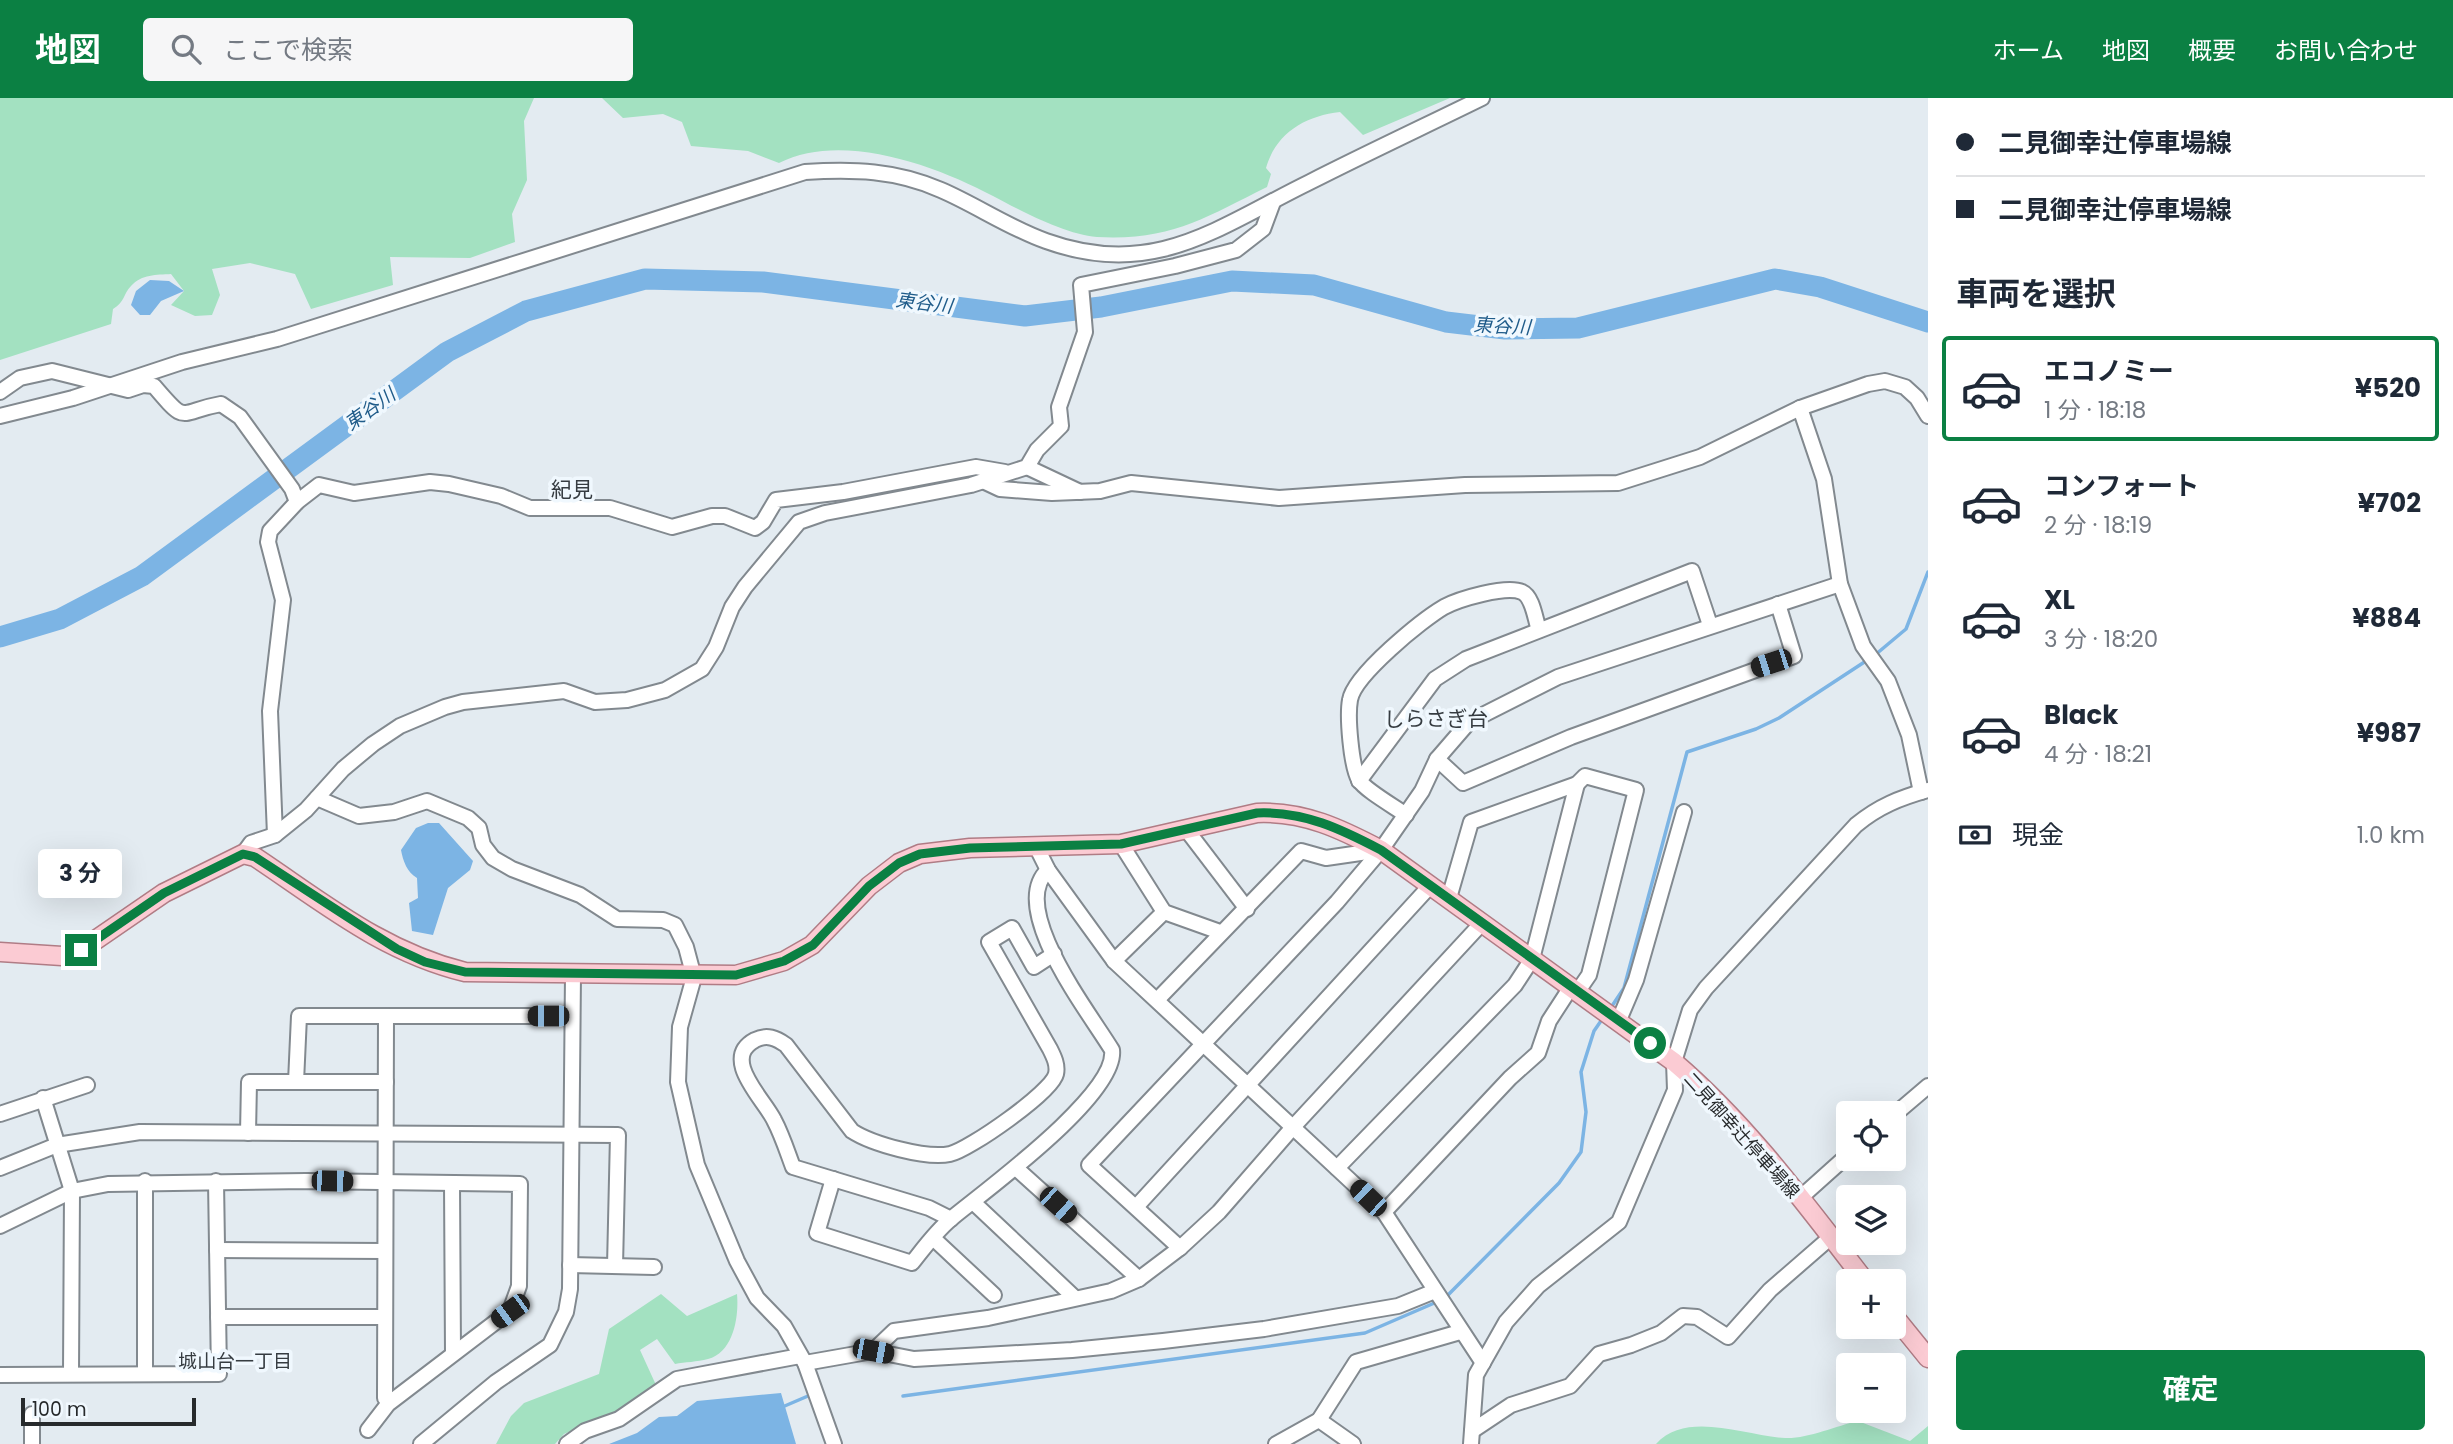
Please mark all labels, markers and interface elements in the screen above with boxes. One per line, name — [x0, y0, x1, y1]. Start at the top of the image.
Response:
search box — [143, 18, 633, 81]
text: 地図 — [35, 26, 101, 73]
icon: search — [167, 30, 205, 68]
text: ここで検索 — [223, 32, 353, 68]
text: ホーム — [1993, 34, 2064, 67]
text: 地図 — [2102, 34, 2150, 67]
text: 概要 — [2188, 34, 2236, 67]
text: お問い合わせ — [2274, 34, 2418, 67]
text: 二見御幸辻停車場線 — [1998, 125, 2232, 161]
text: 二見御幸辻停車場線 — [1998, 192, 2232, 228]
text: 車両を選択 — [1956, 271, 2116, 316]
water label: 東谷川 — [894, 286, 956, 320]
water label: 東谷川 — [1473, 311, 1533, 341]
text: エコノミー — [2044, 353, 2174, 389]
icon: car — [1960, 357, 2023, 420]
text: ¥520 — [2355, 370, 2421, 406]
water label: 東谷川 — [339, 380, 403, 437]
text: 1 分 · 18:18 — [2044, 394, 2146, 426]
text: コンフォート — [2044, 468, 2199, 504]
icon: car — [1960, 472, 2023, 535]
district label: 紀見 — [551, 475, 593, 504]
text: ¥702 — [2358, 485, 2421, 521]
text: 2 分 · 18:19 — [2044, 509, 2152, 541]
text: XL — [2044, 582, 2075, 618]
icon: car — [1960, 587, 2023, 650]
text: ¥884 — [2352, 600, 2421, 636]
text: 3 分 · 18:20 — [2044, 623, 2158, 655]
car — [1748, 647, 1795, 679]
text: Black — [2044, 697, 2118, 733]
icon: car — [1960, 702, 2023, 765]
district label: しらさぎ台 — [1384, 704, 1489, 733]
text: ¥987 — [2357, 715, 2421, 751]
text: 4 分 · 18:21 — [2044, 738, 2152, 770]
icon: cash — [1956, 816, 1994, 854]
text: 現金 — [2012, 817, 2064, 853]
text: 1.0 km — [2357, 819, 2425, 851]
callout: 3 分 — [39, 848, 123, 898]
text: 3 分 — [59, 857, 101, 889]
route end — [65, 934, 97, 966]
car — [528, 1006, 570, 1027]
route start — [1634, 1027, 1666, 1059]
street label: 二見御幸辻停車場線 — [1679, 1066, 1805, 1204]
map controls — [1836, 1101, 1906, 1423]
button: locate — [1836, 1101, 1906, 1171]
car — [311, 1170, 354, 1192]
car — [1346, 1176, 1391, 1220]
car — [1036, 1183, 1081, 1227]
button: layers — [1836, 1185, 1906, 1255]
button: + — [1836, 1269, 1906, 1339]
car — [487, 1290, 534, 1332]
car — [851, 1337, 896, 1365]
district label: 城山台一丁目 — [178, 1348, 292, 1375]
button: 確定 — [1956, 1350, 2425, 1430]
button: − — [1836, 1353, 1906, 1423]
scale bar — [21, 1395, 196, 1427]
text: 100 m — [32, 1396, 87, 1423]

